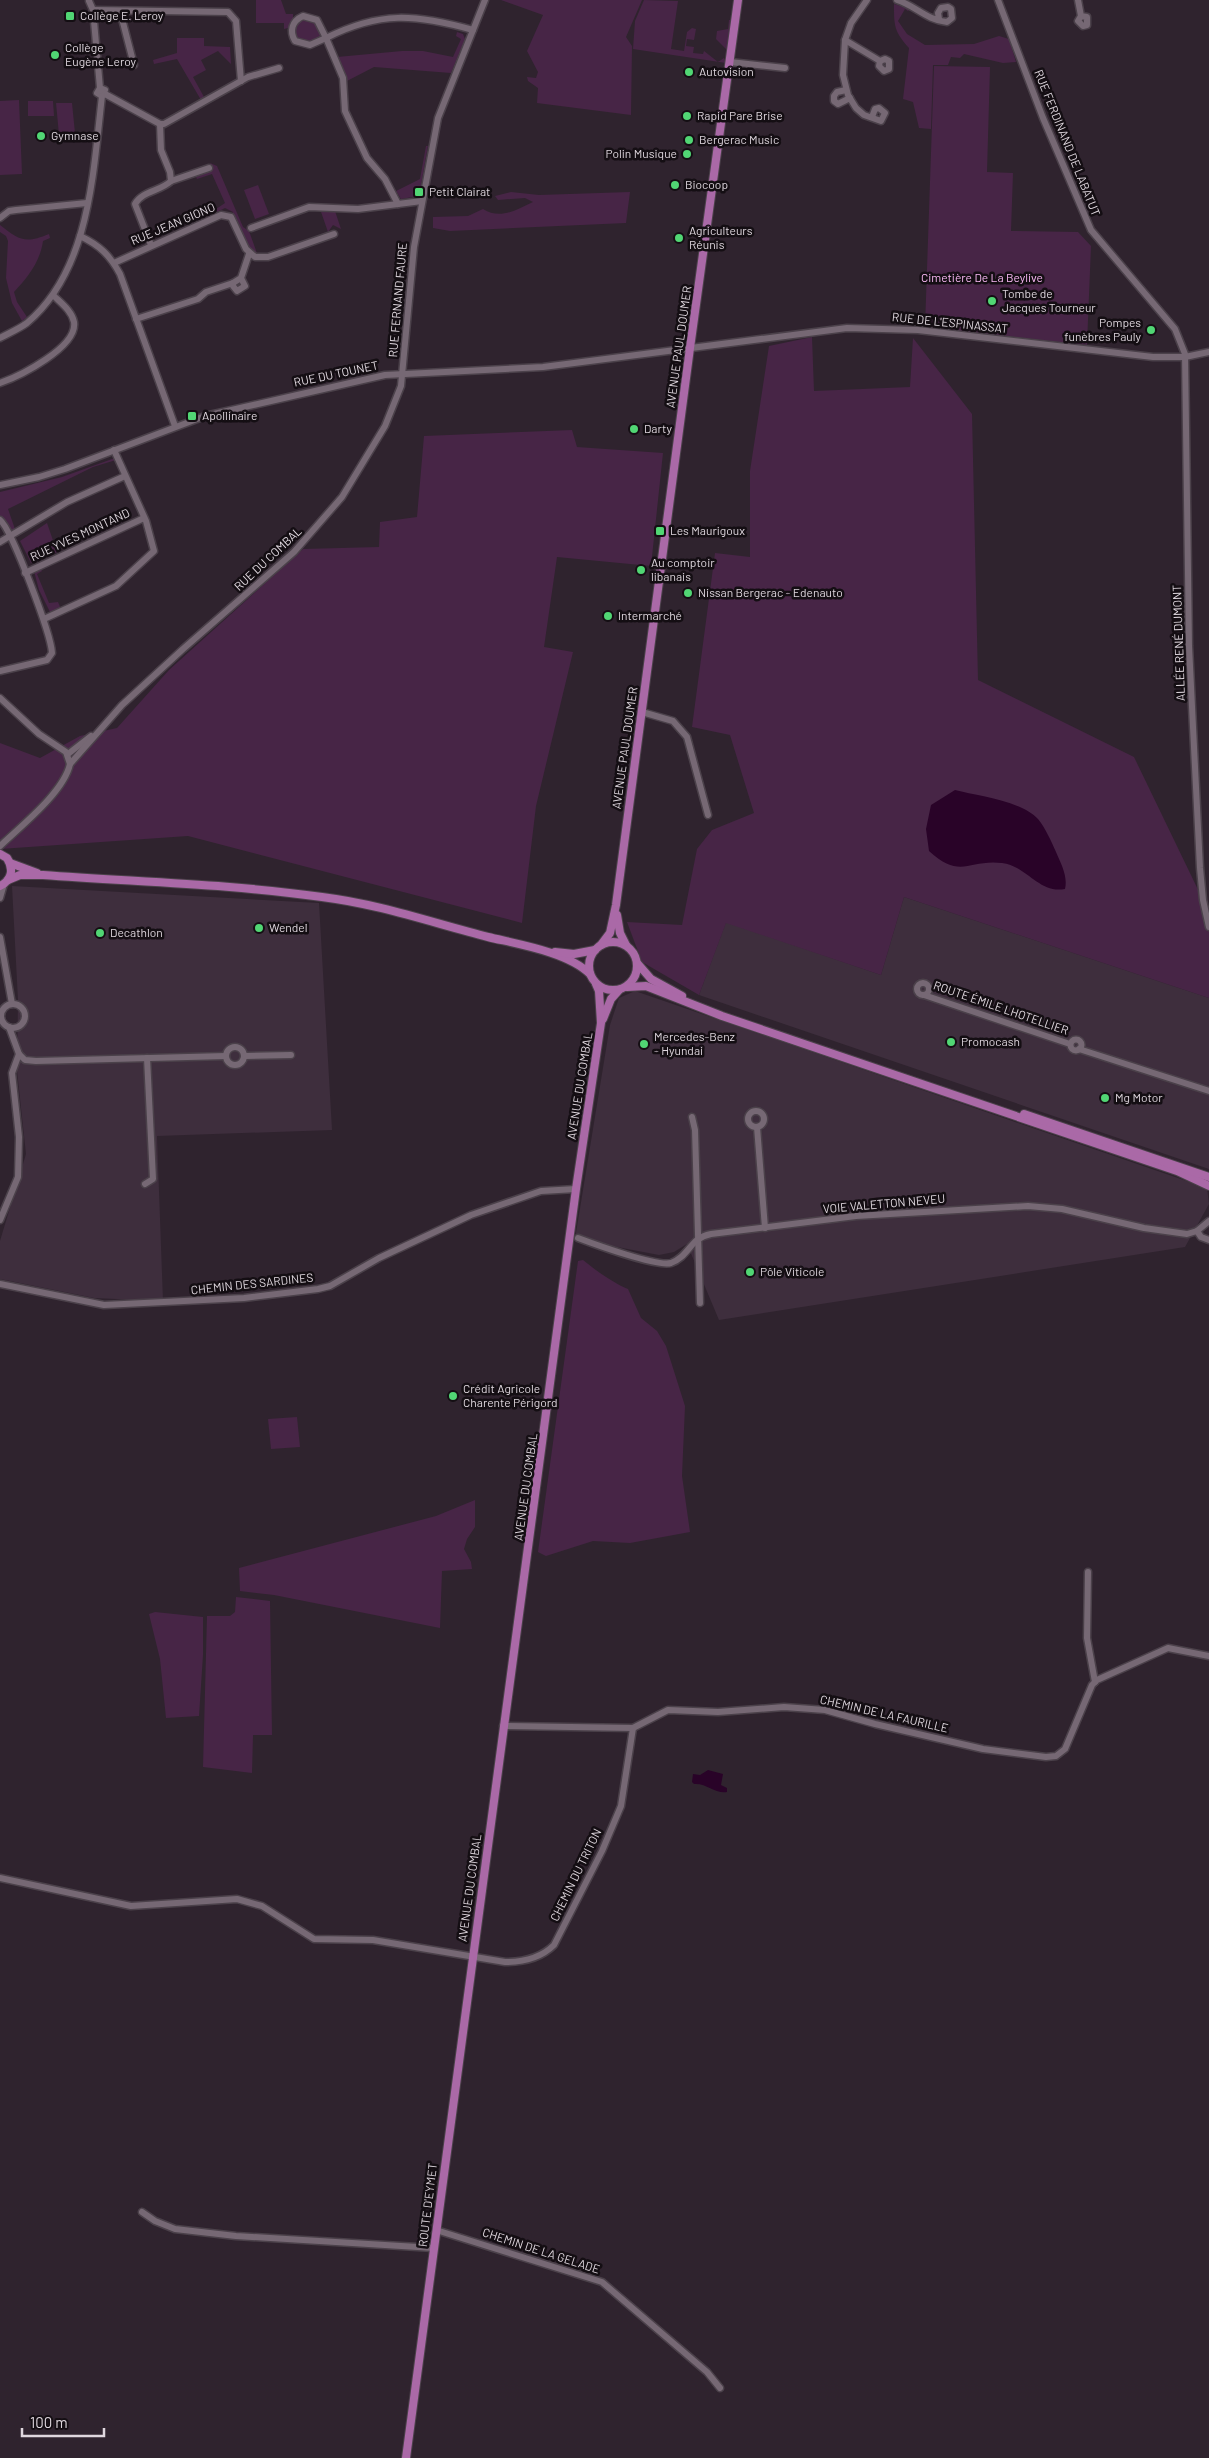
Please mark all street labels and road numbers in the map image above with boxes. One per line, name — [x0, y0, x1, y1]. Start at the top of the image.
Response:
street label: RUE FERDINAND DE LABATUT — [1032, 67, 1104, 218]
street label: RUE JEAN GIONO — [128, 199, 217, 247]
street label: RUE FERNAND FAURE — [385, 242, 409, 358]
street label: AVENUE PAUL DOUMER — [663, 285, 694, 409]
street label: RUE DE L'ESPINASSAT — [891, 309, 1009, 335]
street label: RUE DU TOUNET — [292, 357, 379, 389]
street label: RUE YVES MONTAND — [28, 505, 132, 563]
street label: RUE DU COMBAL — [231, 523, 304, 593]
street label: ALLÉE RENÉ DUMONT — [1169, 585, 1187, 701]
street label: AVENUE PAUL DOUMER — [609, 686, 640, 810]
street label: ROUTE ÉMILE LHOTELLIER — [932, 977, 1071, 1037]
street label: AVENUE DU COMBAL — [564, 1031, 594, 1141]
street label: VOIE VALETTON NEVEU — [822, 1191, 946, 1215]
street label: CHEMIN DES SARDINES — [190, 1270, 314, 1296]
street label: AVENUE DU COMBAL — [511, 1432, 540, 1542]
street label: CHEMIN DE LA FAURILLE — [819, 1691, 950, 1735]
street label: CHEMIN DU TRITON — [547, 1826, 604, 1923]
street label: AVENUE DU COMBAL — [455, 1833, 484, 1943]
street label: ROUTE D'EYMET — [415, 2162, 439, 2248]
street label: CHEMIN DE LA GELADE — [481, 2224, 602, 2276]

